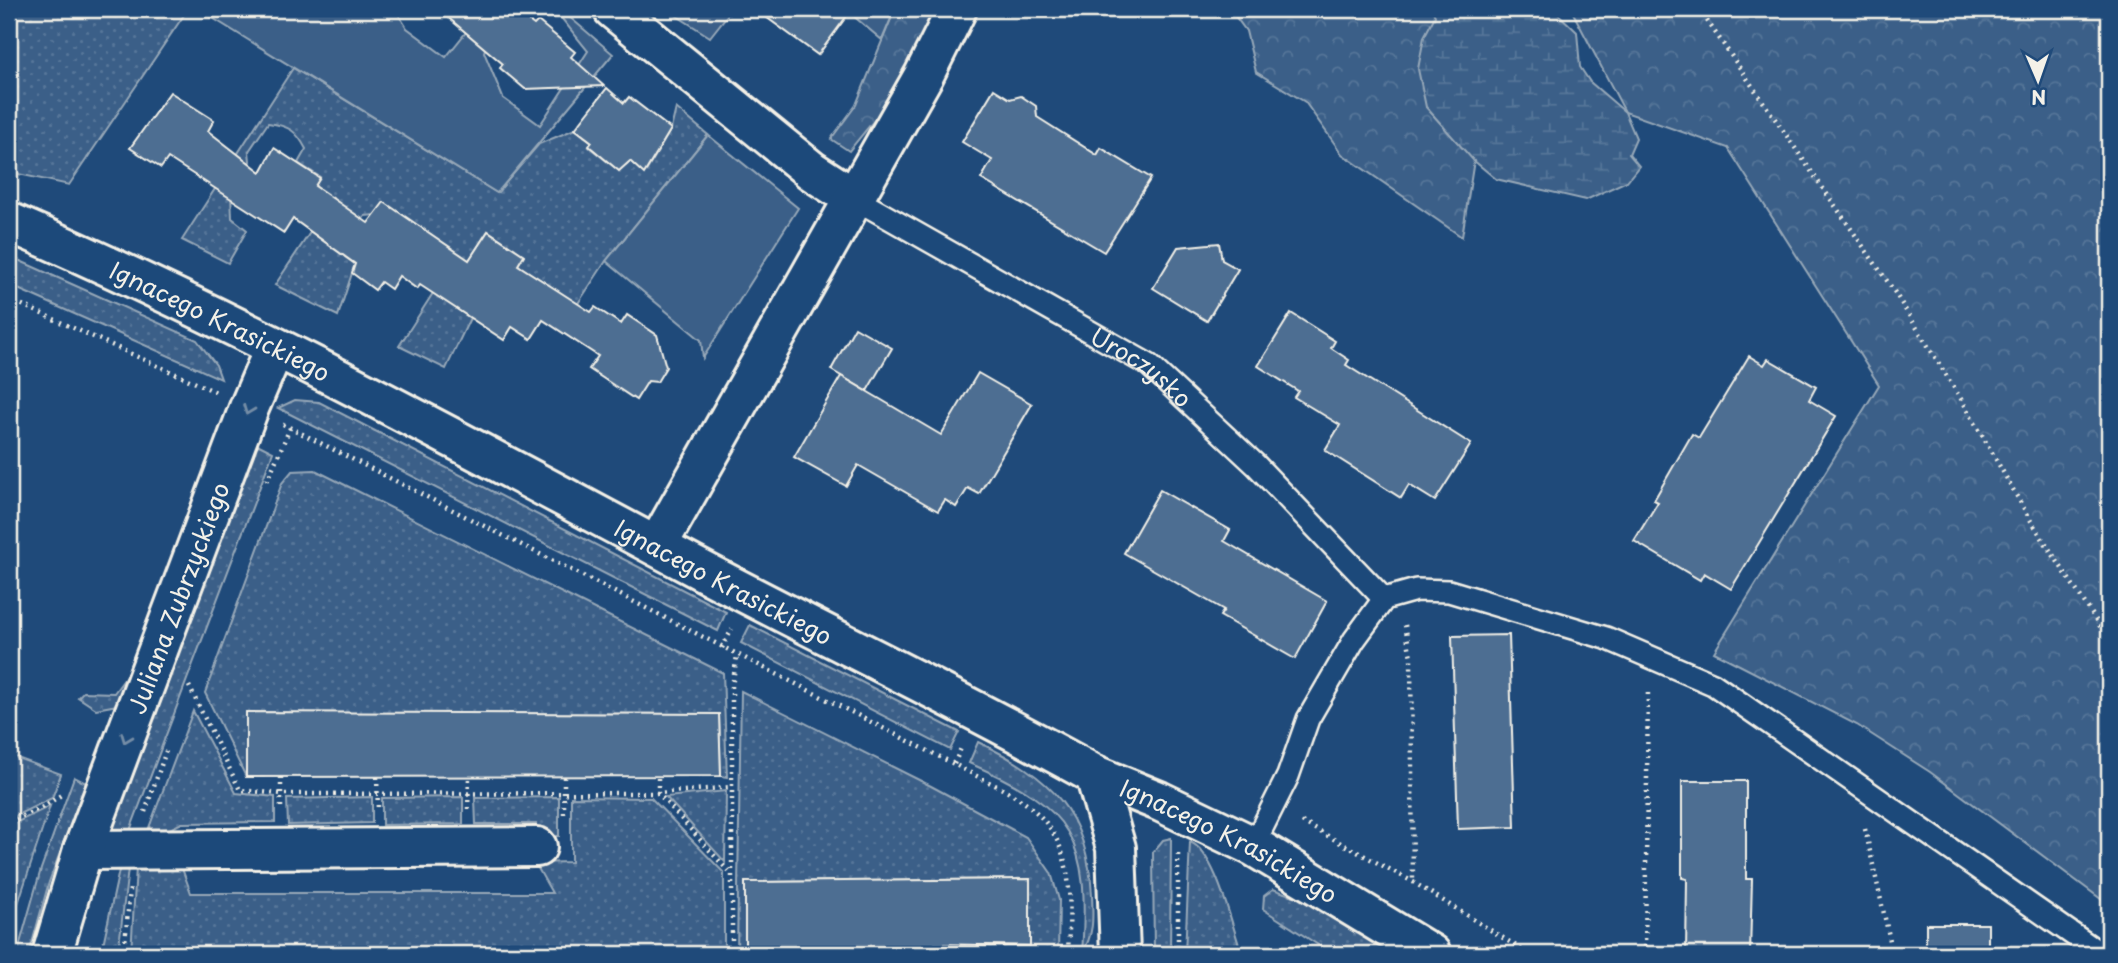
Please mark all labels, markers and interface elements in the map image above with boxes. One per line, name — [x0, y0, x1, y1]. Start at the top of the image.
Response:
north arrow — [2002, 46, 2072, 116]
text: N — [2031, 84, 2047, 112]
street label: Ignacego Krasickiego — [104, 251, 337, 390]
street label: Uroczysko — [1084, 318, 1201, 415]
one-way arrow — [243, 403, 257, 415]
street label: Juliana Zubrzyckiego — [118, 477, 238, 719]
street label: Ignacego Krasickiego — [608, 509, 839, 653]
one-way arrow — [120, 731, 134, 743]
street label: Ignacego Krasickiego — [1114, 769, 1345, 911]

